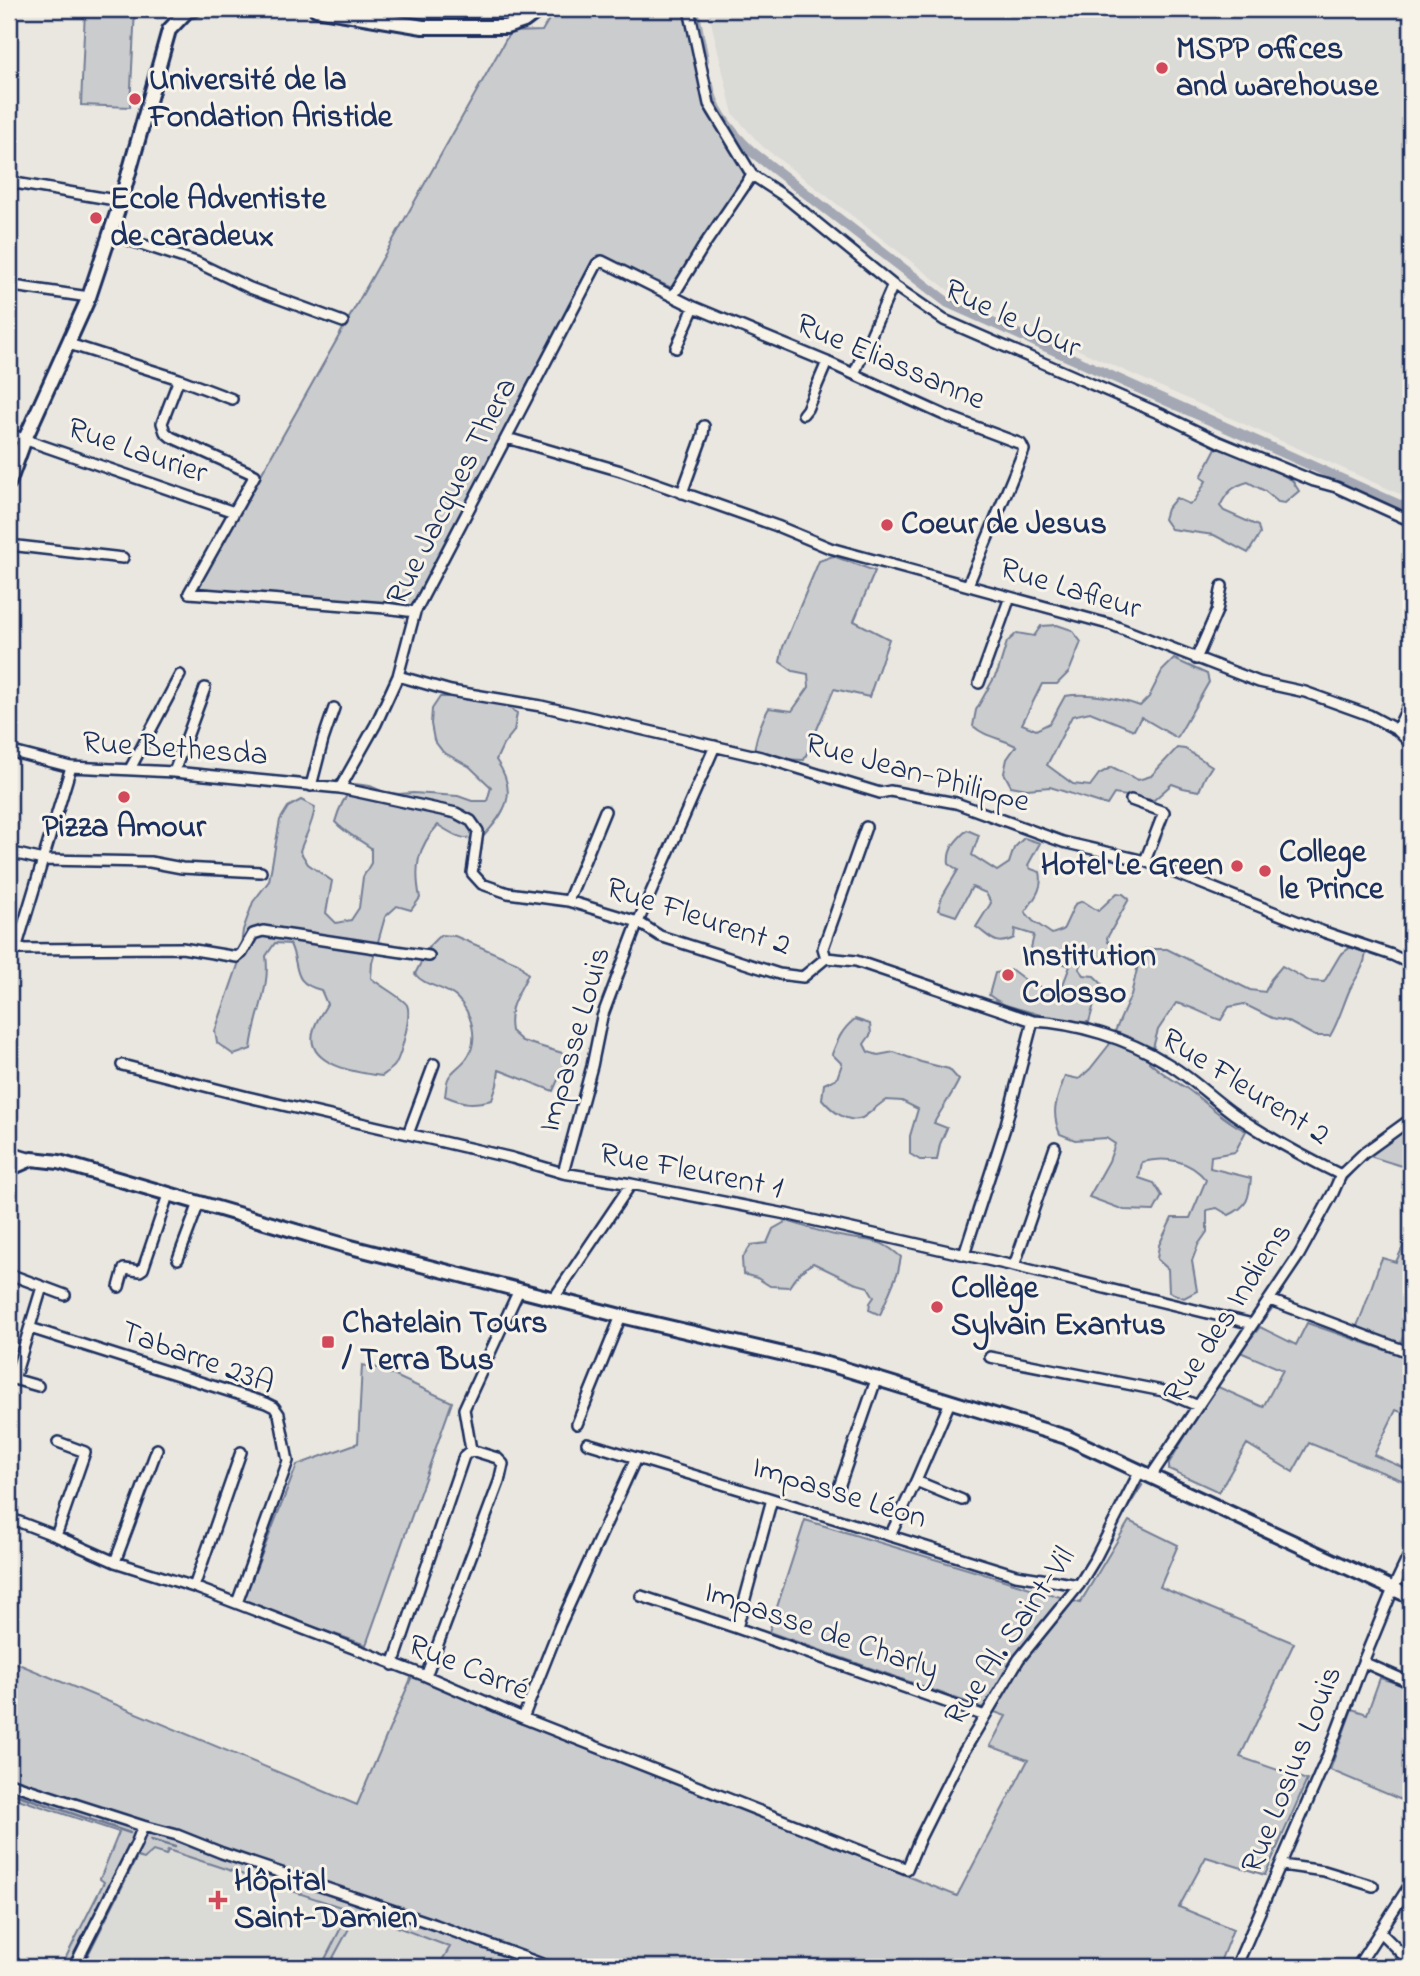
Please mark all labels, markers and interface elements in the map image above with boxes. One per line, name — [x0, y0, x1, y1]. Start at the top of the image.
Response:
place label: MSPP offices and warehouse — [1176, 27, 1380, 111]
place label: Université de la Fondation Aristide — [147, 58, 394, 142]
marker: MSPP offices and warehouse — [1154, 60, 1170, 76]
marker: Université de la Fondation Aristide — [127, 91, 143, 107]
place label: Ecole Adventiste de caradeux — [110, 177, 328, 261]
marker: Ecole Adventiste de caradeux — [88, 210, 104, 226]
street label: Rue le Jour — [936, 268, 1088, 372]
street label: Rue Eliassanne — [788, 302, 993, 424]
street label: Rue Jacques Thera — [375, 370, 531, 614]
street label: Rue Laurier — [61, 406, 214, 498]
place label: Coeur de Jesus — [901, 502, 1107, 549]
marker: Coeur de Jesus — [879, 517, 895, 533]
street label: Rue Lafleur — [993, 546, 1147, 634]
street label: Rue Bethesda — [81, 720, 269, 780]
street label: Rue Jean-Philippe — [799, 721, 1035, 827]
marker: Pizza Amour — [116, 789, 132, 805]
place label: Pizza Amour — [42, 805, 207, 852]
place label: College le Prince — [1279, 830, 1385, 914]
place label: Hotel Le Green — [1041, 843, 1223, 890]
marker: Hotel Le Green — [1229, 858, 1245, 874]
marker: College le Prince — [1257, 863, 1273, 879]
street label: Rue Fleurent 2 — [600, 866, 796, 970]
place label: Institution Colosso — [1022, 934, 1156, 1018]
street label: Impasse Louis — [527, 942, 625, 1138]
marker: Institution Colosso — [1000, 967, 1016, 983]
street label: Rue Fleurent 2 — [1151, 1017, 1339, 1159]
street label: Rue Fleurent 1 — [595, 1131, 787, 1213]
street label: Rue des Indiens — [1153, 1214, 1305, 1414]
place label: Collège Sylvain Exantus — [951, 1266, 1166, 1351]
marker: Collège Sylvain Exantus — [929, 1299, 945, 1315]
place label: Chatelain Tours / Terra Bus — [341, 1301, 547, 1385]
street label: Tabarre 23A — [113, 1309, 281, 1409]
marker: Chatelain Tours / Terra Bus — [320, 1334, 336, 1350]
street label: Impasse Léon — [746, 1445, 932, 1543]
street label: Rue Al. Saint-Vil — [933, 1538, 1089, 1736]
street label: Impasse de Charly — [697, 1570, 945, 1694]
street label: Rue Carré — [400, 1623, 536, 1715]
street label: Rue Losius Louis — [1230, 1659, 1356, 1881]
place label: Hôpital Saint-Damien — [234, 1859, 418, 1943]
marker: Hôpital Saint-Damien — [208, 1890, 228, 1910]

